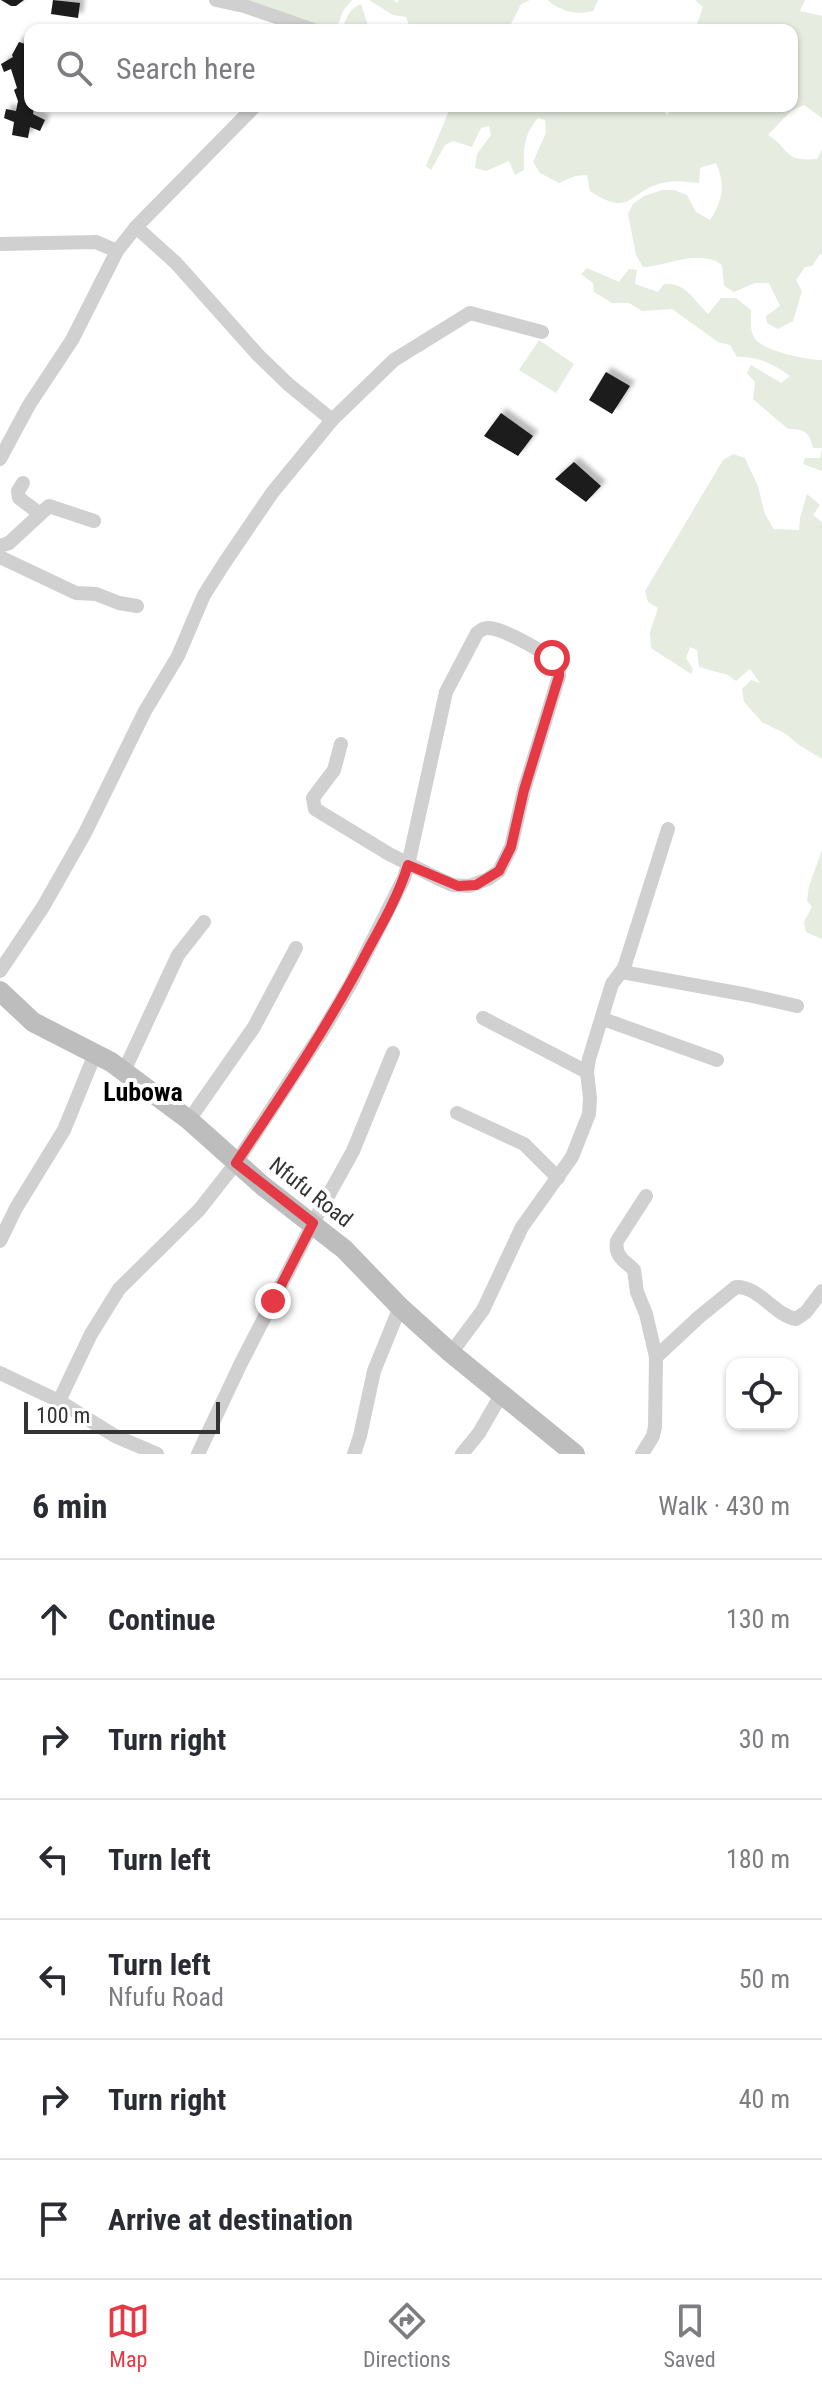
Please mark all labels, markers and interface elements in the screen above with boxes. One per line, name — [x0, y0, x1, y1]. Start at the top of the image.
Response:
search box — [24, 24, 798, 112]
icon: search — [52, 46, 96, 90]
text: Search here — [116, 51, 256, 86]
route start — [534, 640, 570, 676]
district label: Lubowa — [103, 1077, 183, 1107]
street label: Nfufu Road — [265, 1152, 357, 1232]
route end — [255, 1283, 291, 1319]
map controls — [726, 1358, 798, 1430]
button: locate — [726, 1358, 798, 1430]
scale bar — [24, 1398, 220, 1434]
text: 100 m — [36, 1403, 90, 1428]
text: 6 min — [32, 1486, 108, 1526]
text: Walk · 430 m — [658, 1491, 790, 1521]
icon: ahead — [32, 1597, 76, 1641]
text: Continue — [108, 1602, 215, 1637]
text: 130 m — [726, 1604, 790, 1634]
icon: right — [32, 1717, 76, 1761]
text: Turn right — [108, 1722, 226, 1757]
text: 30 m — [739, 1724, 790, 1754]
icon: left — [32, 1837, 76, 1881]
text: Turn left — [108, 1842, 211, 1877]
text: 180 m — [726, 1844, 790, 1874]
text: Turn left — [108, 1947, 211, 1982]
icon: left — [32, 1957, 76, 2001]
text: 50 m — [739, 1964, 790, 1994]
text: Nfufu Road — [108, 1982, 224, 2012]
icon: right — [32, 2077, 76, 2121]
text: Turn right — [108, 2082, 226, 2117]
text: 40 m — [739, 2084, 790, 2114]
icon: arrive — [32, 2197, 76, 2241]
text: Arrive at destination — [108, 2202, 353, 2237]
tab: Map — [106, 2299, 150, 2372]
tab: Directions — [363, 2299, 451, 2372]
tab: Saved — [663, 2299, 716, 2372]

